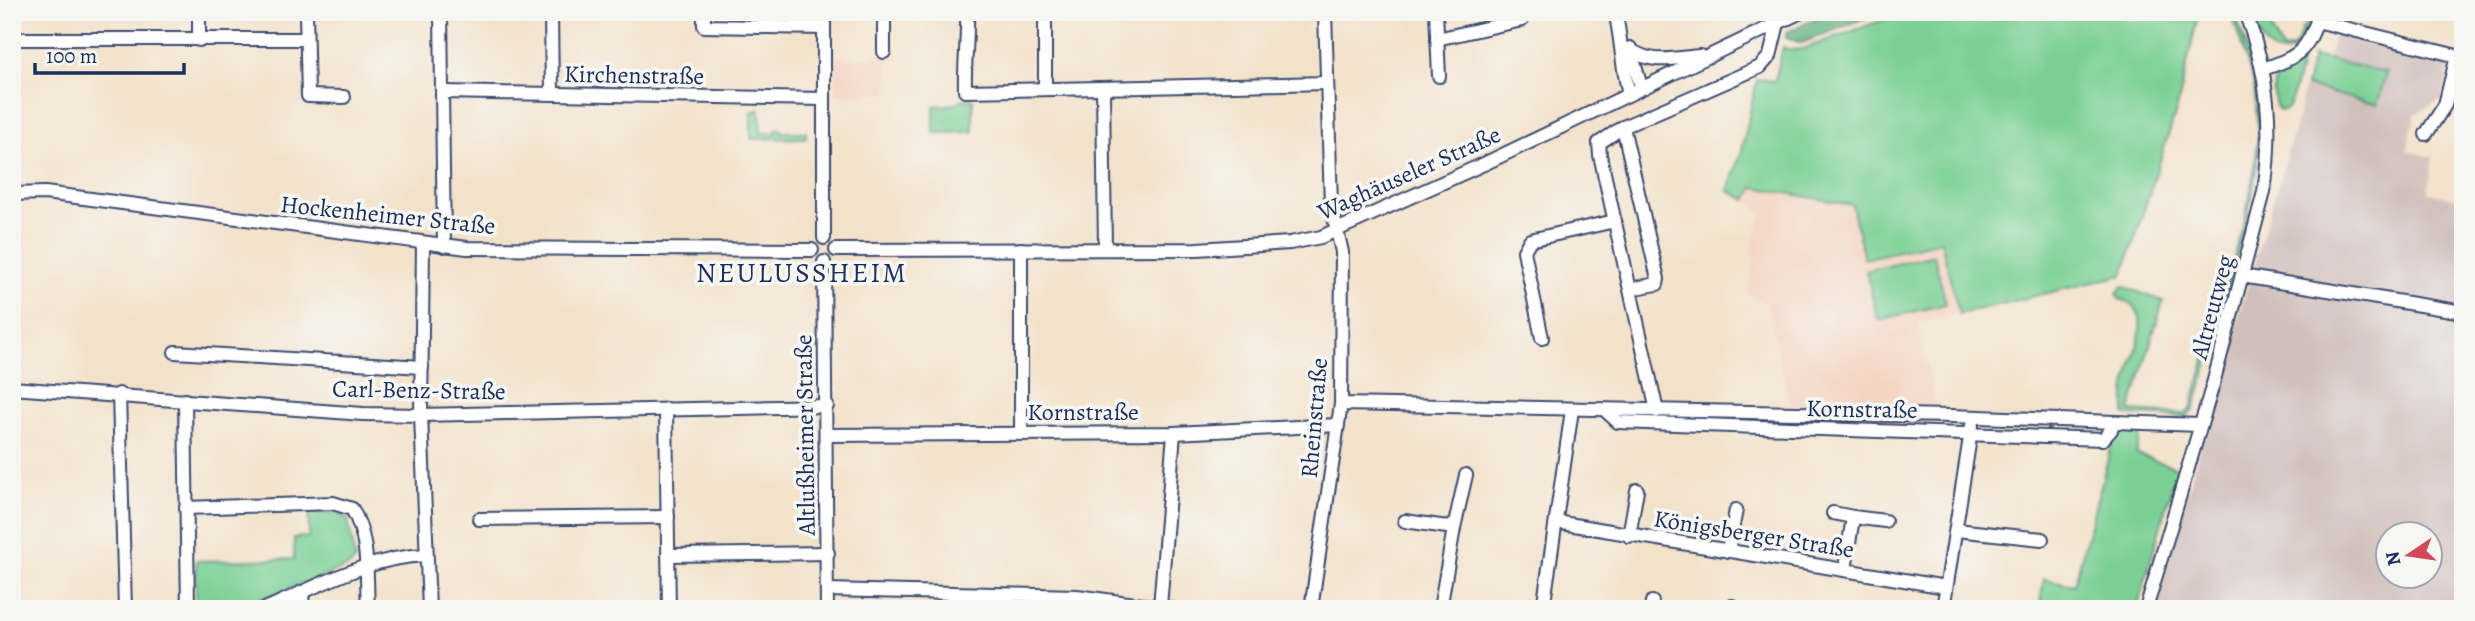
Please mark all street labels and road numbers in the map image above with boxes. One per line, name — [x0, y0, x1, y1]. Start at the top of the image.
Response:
street label: Kirchenstraße — [564, 58, 704, 92]
street label: Waghäuseler Straße — [1311, 118, 1506, 228]
street label: Hockenheimer Straße — [279, 188, 497, 242]
street label: Altreutweg — [2182, 251, 2241, 364]
street label: Altlußheimer Straße — [787, 334, 823, 537]
street label: Rheinstraße — [1293, 357, 1335, 479]
street label: Carl-Benz-Straße — [332, 372, 506, 408]
street label: Kornstraße — [1806, 392, 1918, 426]
street label: Kornstraße — [1027, 396, 1139, 428]
street label: Königsberger Straße — [1652, 502, 1856, 566]

